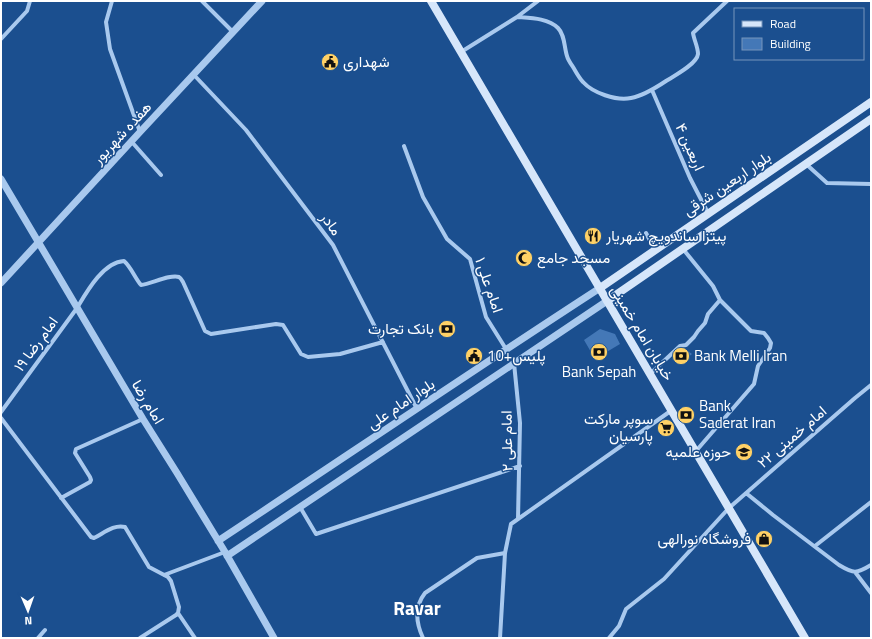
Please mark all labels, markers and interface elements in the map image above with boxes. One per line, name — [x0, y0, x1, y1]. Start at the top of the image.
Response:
legend — [734, 8, 864, 60]
text: Road — [770, 14, 796, 33]
text: Building — [770, 34, 811, 53]
place label: شهداری — [343, 50, 390, 73]
public building icon: شهداری — [320, 52, 340, 72]
street label: هفده شهریور — [86, 96, 157, 170]
street label: اربعین ۴ — [670, 119, 711, 174]
street label: بلوار اربعین شرقی — [678, 145, 776, 222]
street label: مادر — [314, 206, 348, 240]
place label: پیتزا ساندویچ شهریار — [605, 224, 727, 247]
restaurant icon: پیتزا ساندویچ شهریار — [583, 226, 603, 246]
place label: مسجد جامع — [537, 246, 610, 269]
mosque icon: مسجد جامع — [514, 248, 534, 268]
street label: امام علی ۱ — [469, 254, 510, 316]
street label: خیابان امام خمینی — [605, 281, 680, 385]
street label: امام رضا ۱۹ — [8, 311, 63, 376]
place label: بانک تجارت — [368, 317, 434, 340]
bank icon: بانک تجارت — [437, 319, 457, 339]
bank icon: Bank Sepah — [589, 342, 609, 362]
place label: پلیس+10 — [487, 344, 546, 367]
place label: Bank Melli Iran — [694, 344, 787, 367]
public building icon: پلیس+10 — [464, 346, 484, 366]
bank icon: Bank Melli Iran — [671, 346, 691, 366]
place label: Bank Sepah — [562, 360, 636, 383]
street label: بلوار امام علی — [362, 372, 439, 435]
street label: امام رضا — [126, 375, 171, 428]
place label: Bank Saderat Iran — [699, 394, 776, 434]
street label: امام خمینی ۲۲ — [752, 400, 831, 473]
bank icon: Bank Saderat Iran — [676, 405, 696, 425]
place label: سوپر مارکت پارسیان — [584, 407, 653, 447]
street label: امام علی ۲ — [494, 410, 519, 472]
supermarket icon: سوپر مارکت پارسیان — [656, 418, 676, 438]
place label: حوزه علمیه — [666, 440, 731, 463]
school or university icon: حوزه علمیه — [734, 442, 754, 462]
place label: فروشگاه نورالهی — [658, 527, 751, 550]
shop icon: فروشگاه نورالهی — [754, 529, 774, 549]
north arrow — [8, 591, 48, 631]
district label: Ravar — [393, 593, 441, 622]
text: N — [24, 613, 32, 629]

